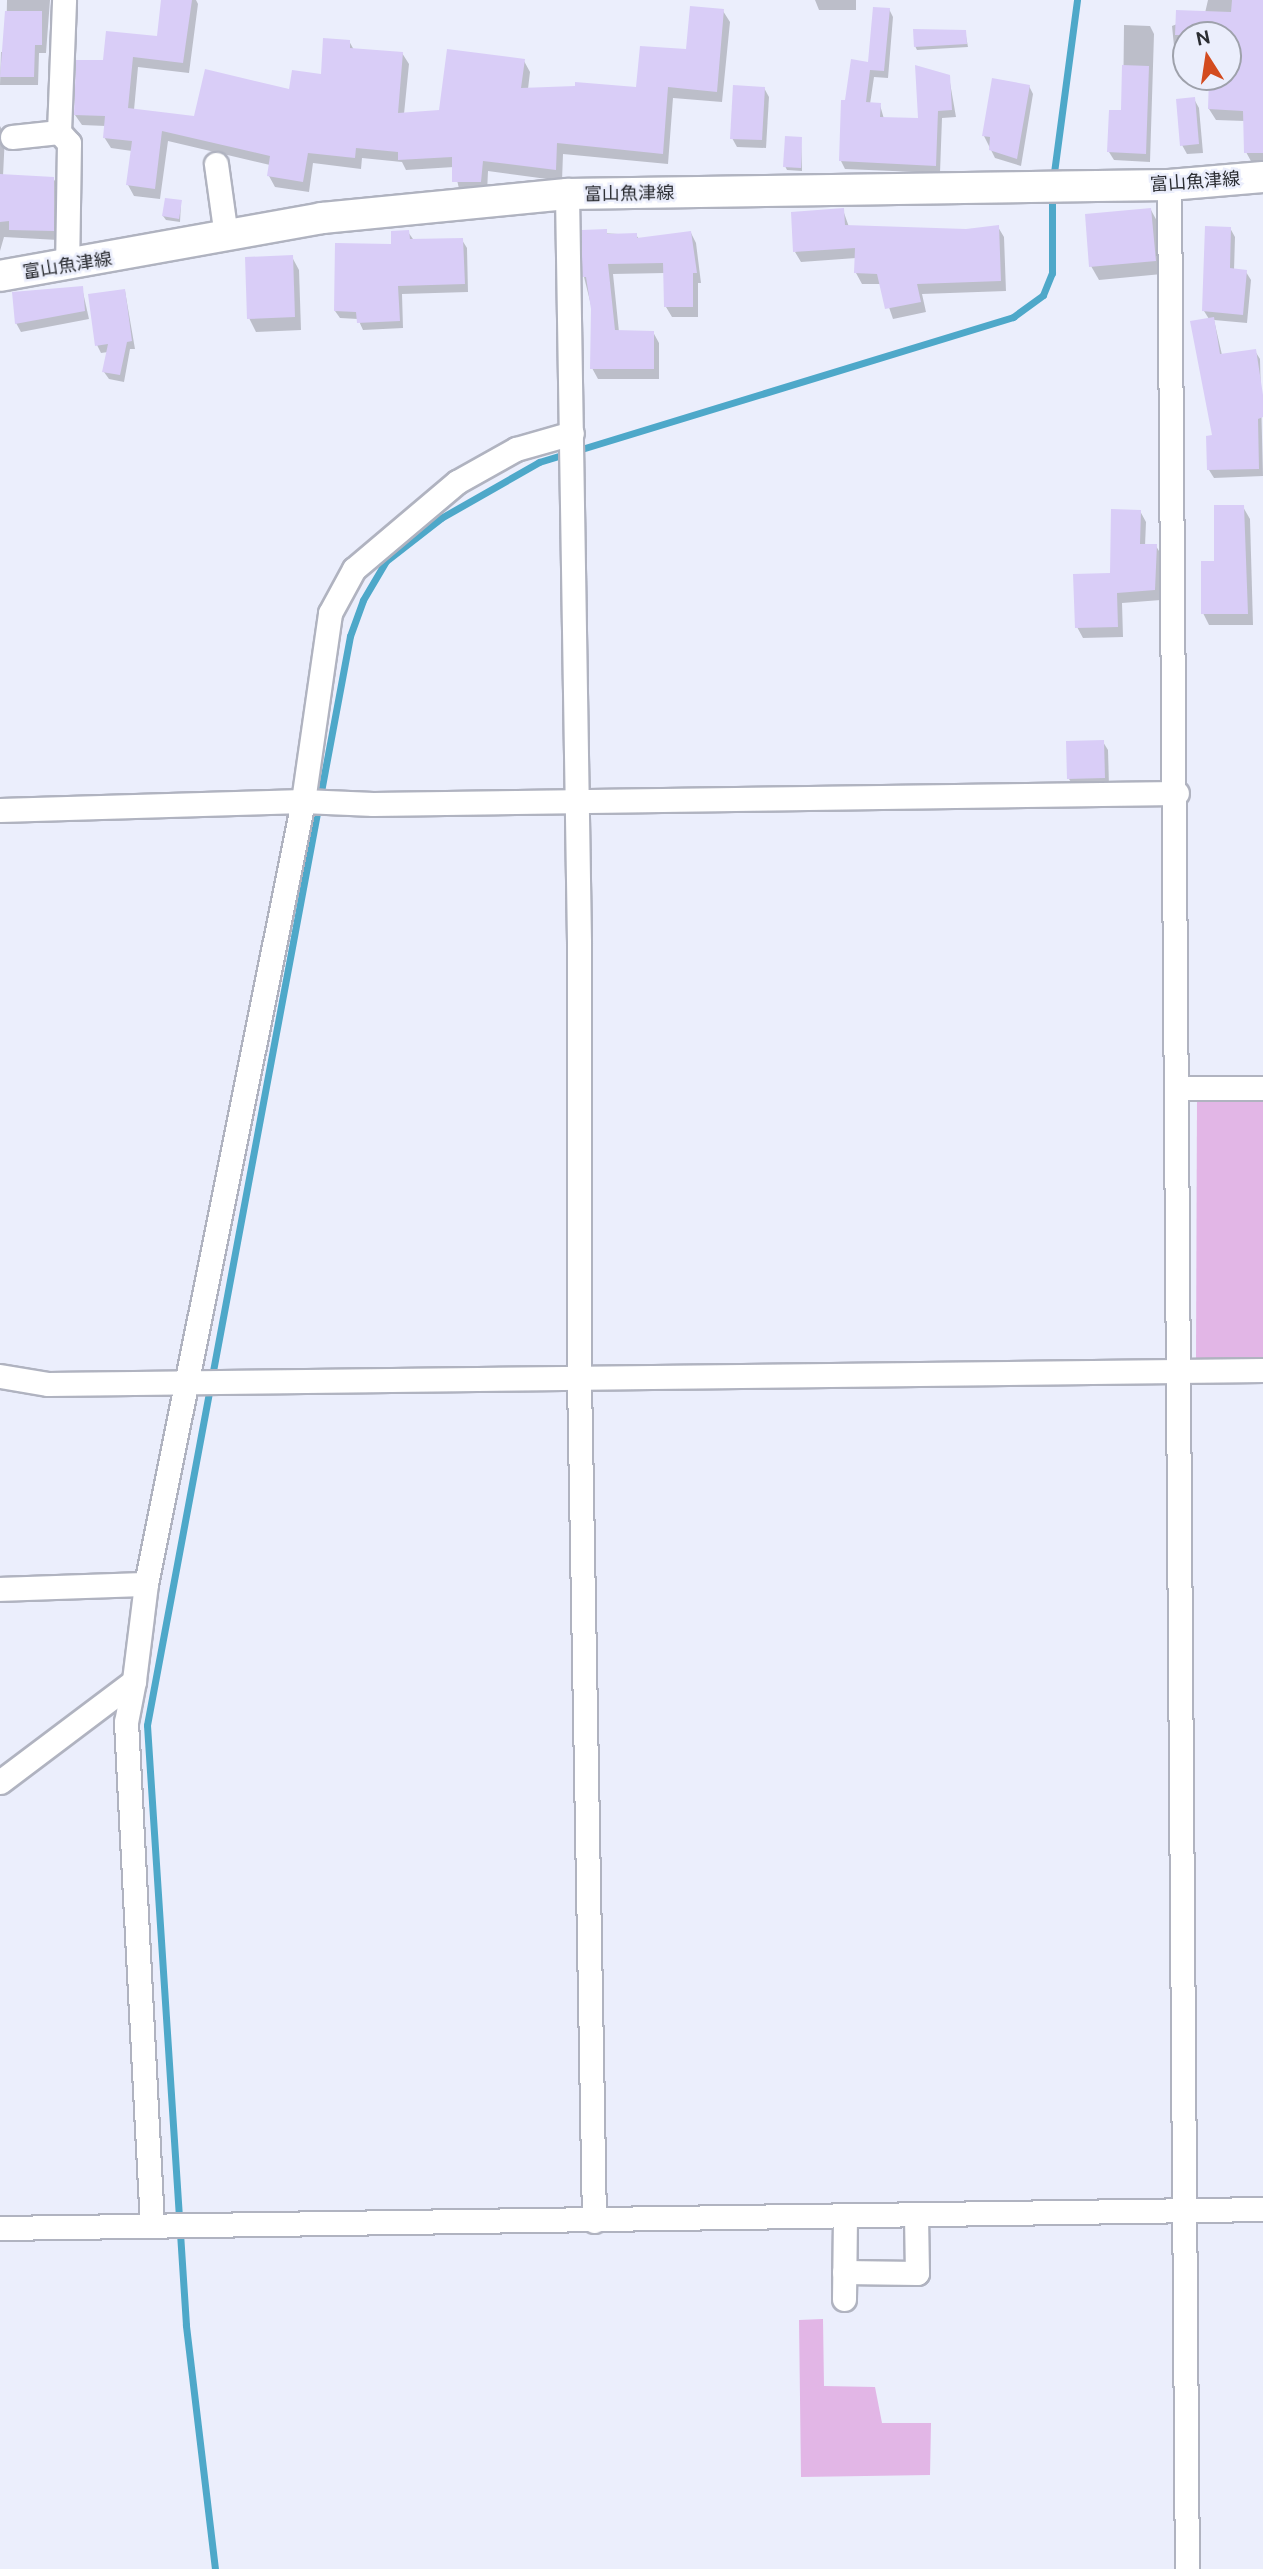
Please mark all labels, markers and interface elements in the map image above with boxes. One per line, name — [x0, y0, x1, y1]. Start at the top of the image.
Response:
north arrow — [1172, 21, 1242, 91]
text: N — [1194, 25, 1212, 50]
street label: 富山魚津線 — [1149, 167, 1241, 195]
street label: 富山魚津線 — [584, 181, 674, 205]
street label: 富山魚津線 — [21, 247, 113, 283]

